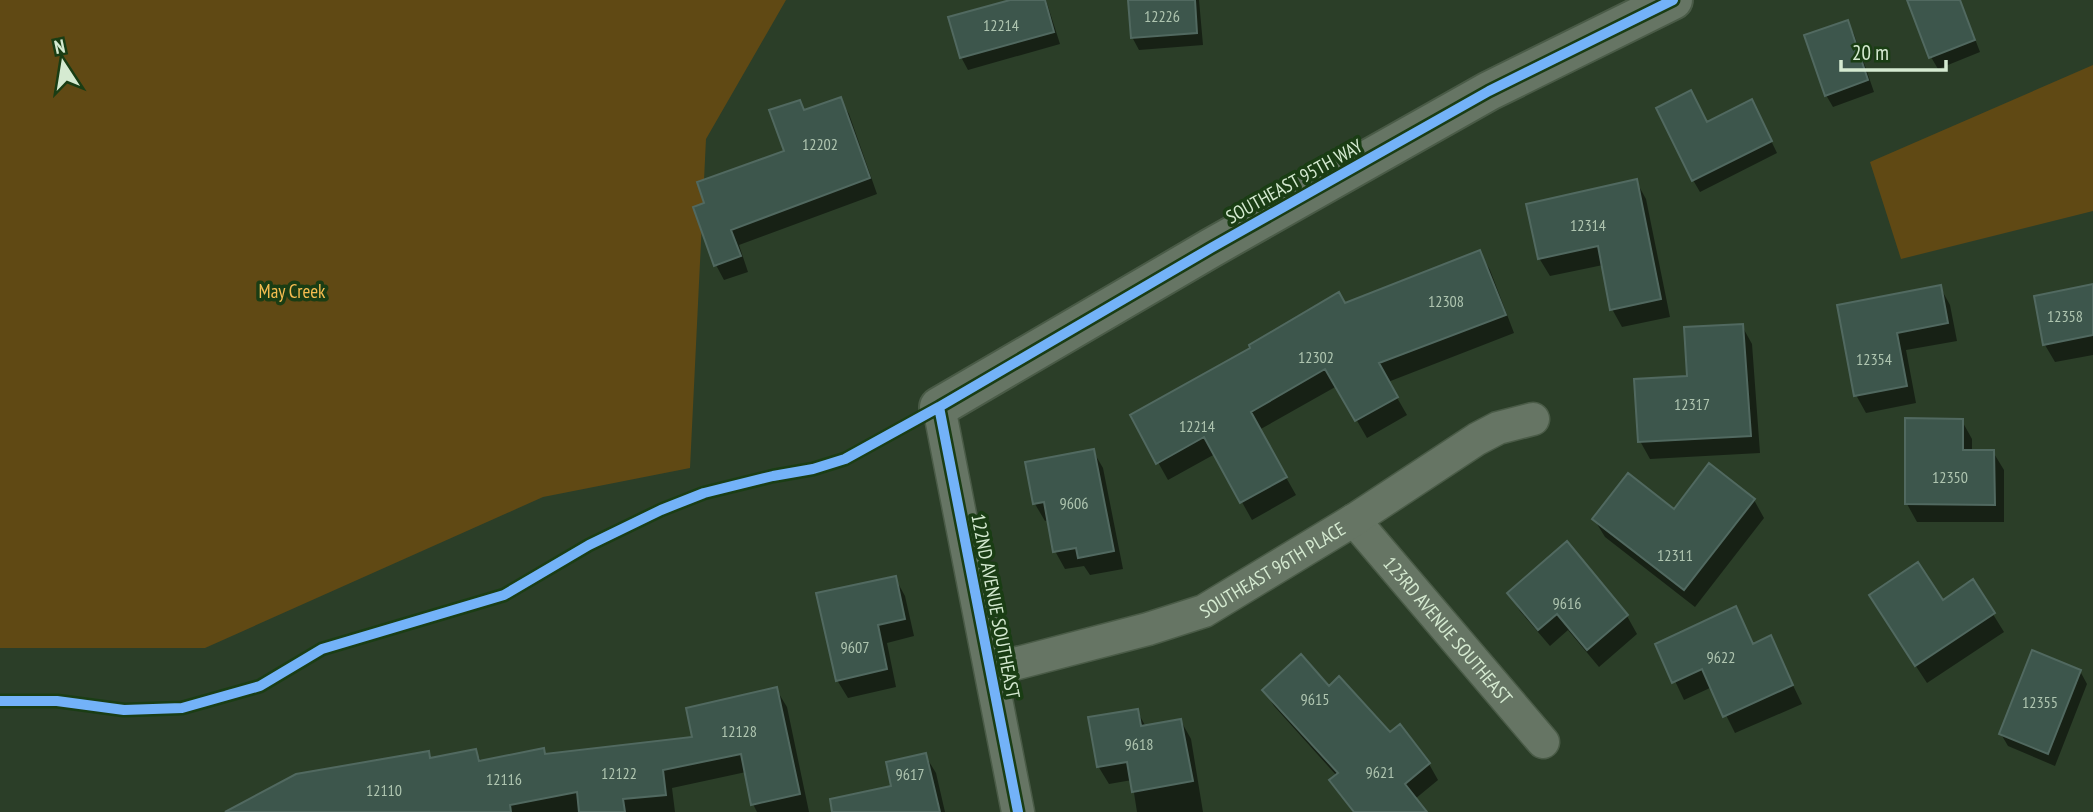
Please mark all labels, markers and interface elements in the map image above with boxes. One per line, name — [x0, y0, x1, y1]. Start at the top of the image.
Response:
house number: 12226 — [1144, 6, 1180, 26]
house number: 12214 — [983, 15, 1019, 35]
north arrow — [28, 28, 98, 98]
scale bar — [1841, 28, 1946, 72]
text: N — [52, 34, 67, 59]
text: 20 m — [1852, 39, 1889, 66]
street label: SOUTHEAST 95TH WAY — [1221, 133, 1367, 229]
house number: 12202 — [802, 134, 838, 154]
house number: 12314 — [1570, 215, 1606, 235]
park label: May Creek — [259, 279, 326, 303]
house number: 12308 — [1428, 291, 1464, 311]
house number: 12358 — [2047, 306, 2083, 326]
house number: 12302 — [1298, 347, 1334, 367]
house number: 12354 — [1856, 349, 1892, 369]
house number: 12317 — [1674, 394, 1710, 414]
house number: 12214 — [1179, 416, 1215, 436]
house number: 12350 — [1932, 467, 1968, 487]
house number: 9606 — [1060, 493, 1088, 513]
street label: 122ND AVENUE SOUTHEAST — [966, 512, 1026, 701]
street label: SOUTHEAST 96TH PLACE — [1195, 516, 1350, 623]
house number: 12311 — [1657, 545, 1693, 565]
street label: 123RD AVENUE SOUTHEAST — [1378, 552, 1518, 710]
house number: 9616 — [1553, 593, 1581, 613]
house number: 9607 — [841, 637, 869, 657]
house number: 9622 — [1707, 647, 1735, 667]
house number: 9615 — [1301, 689, 1329, 709]
house number: 12355 — [2022, 692, 2058, 712]
house number: 12128 — [721, 721, 757, 741]
house number: 9618 — [1125, 734, 1153, 754]
house number: 9621 — [1366, 762, 1394, 782]
house number: 12122 — [601, 763, 637, 783]
house number: 9617 — [896, 764, 924, 784]
house number: 12116 — [486, 769, 522, 789]
house number: 12110 — [366, 780, 402, 800]

